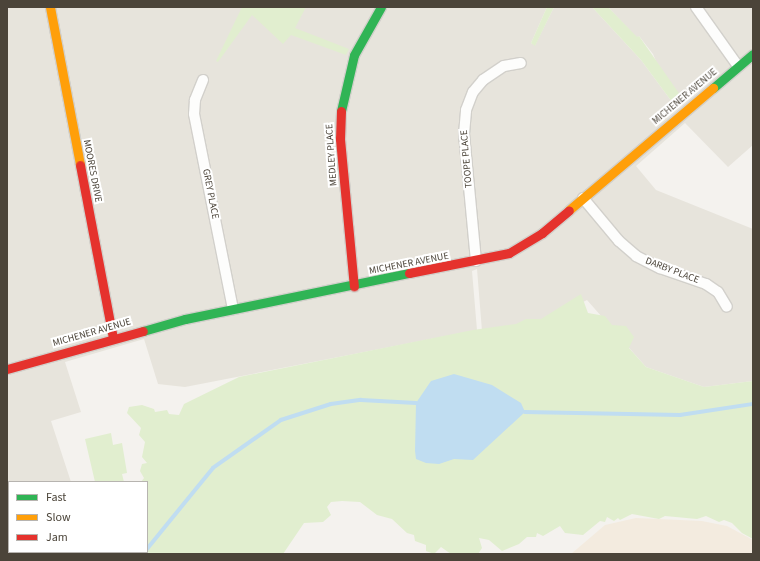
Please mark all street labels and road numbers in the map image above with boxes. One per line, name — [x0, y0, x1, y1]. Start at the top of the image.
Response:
street label: MICHENER AVENUE — [650, 66, 720, 128]
street label: MEDLEY PLACE — [324, 123, 340, 187]
street label: TOOPE PLACE — [458, 129, 476, 189]
street label: MOORES DRIVE — [80, 139, 104, 203]
street label: GREY PLACE — [199, 168, 221, 220]
street label: MICHENER AVENUE — [368, 250, 450, 278]
street label: DARBY PLACE — [643, 255, 701, 287]
street label: MICHENER AVENUE — [52, 316, 132, 350]

